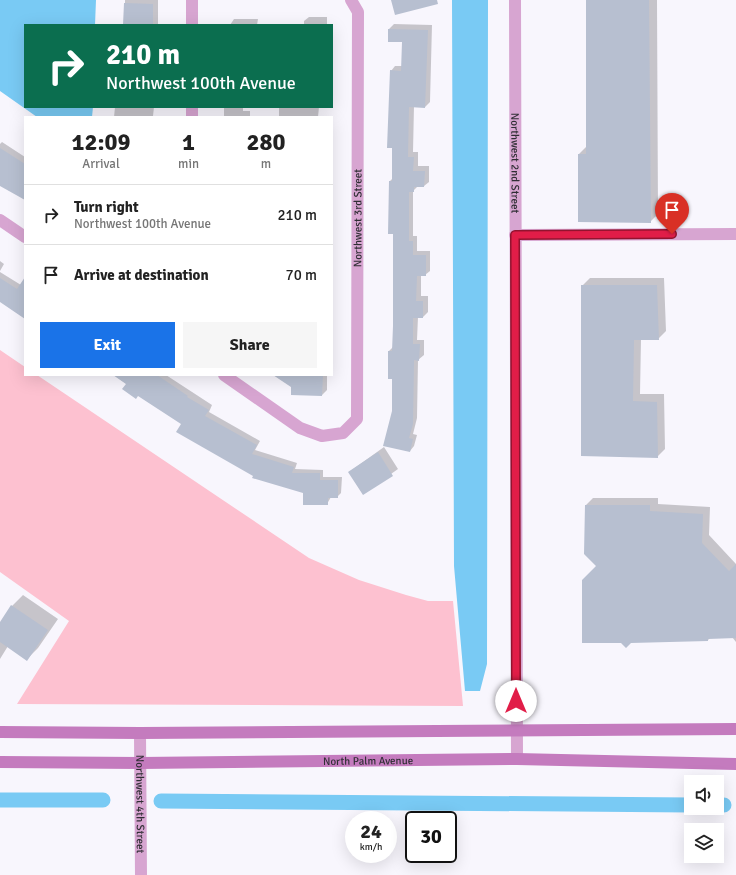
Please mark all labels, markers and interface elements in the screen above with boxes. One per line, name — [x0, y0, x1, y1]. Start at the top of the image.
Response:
text: 210 m — [106, 38, 180, 72]
icon: right — [40, 40, 92, 92]
text: Northwest 100th Avenue — [106, 72, 296, 94]
street label: Northwest 2nd Street — [508, 113, 522, 213]
text: 12:09 — [72, 127, 130, 157]
text: 1 — [182, 127, 195, 157]
text: 280 — [247, 127, 285, 157]
text: Arrival — [82, 156, 120, 172]
text: min — [178, 156, 199, 172]
text: m — [261, 156, 271, 172]
street label: Northwest 3rd Street — [351, 169, 365, 267]
pin — [655, 193, 689, 234]
text: Turn right — [74, 198, 139, 216]
icon: arrive — [661, 199, 683, 221]
icon: right — [40, 204, 62, 226]
text: 210 m — [277, 206, 317, 224]
text: Northwest 100th Avenue — [74, 216, 211, 232]
icon: arrive — [40, 264, 62, 286]
text: Arrive at destination — [74, 266, 209, 284]
text: 70 m — [286, 266, 317, 284]
button: Exit — [40, 322, 175, 368]
button: Share — [183, 322, 317, 368]
position arrow — [495, 680, 537, 722]
street label: North Palm Avenue — [323, 754, 413, 768]
street label: Northwest 4th Street — [133, 755, 147, 853]
map controls — [684, 775, 724, 863]
button: sound — [684, 775, 724, 815]
speed limit sign: 30 — [405, 811, 457, 863]
text: 24 — [360, 819, 382, 844]
button: layers — [684, 823, 724, 863]
text: km/h — [360, 841, 382, 853]

